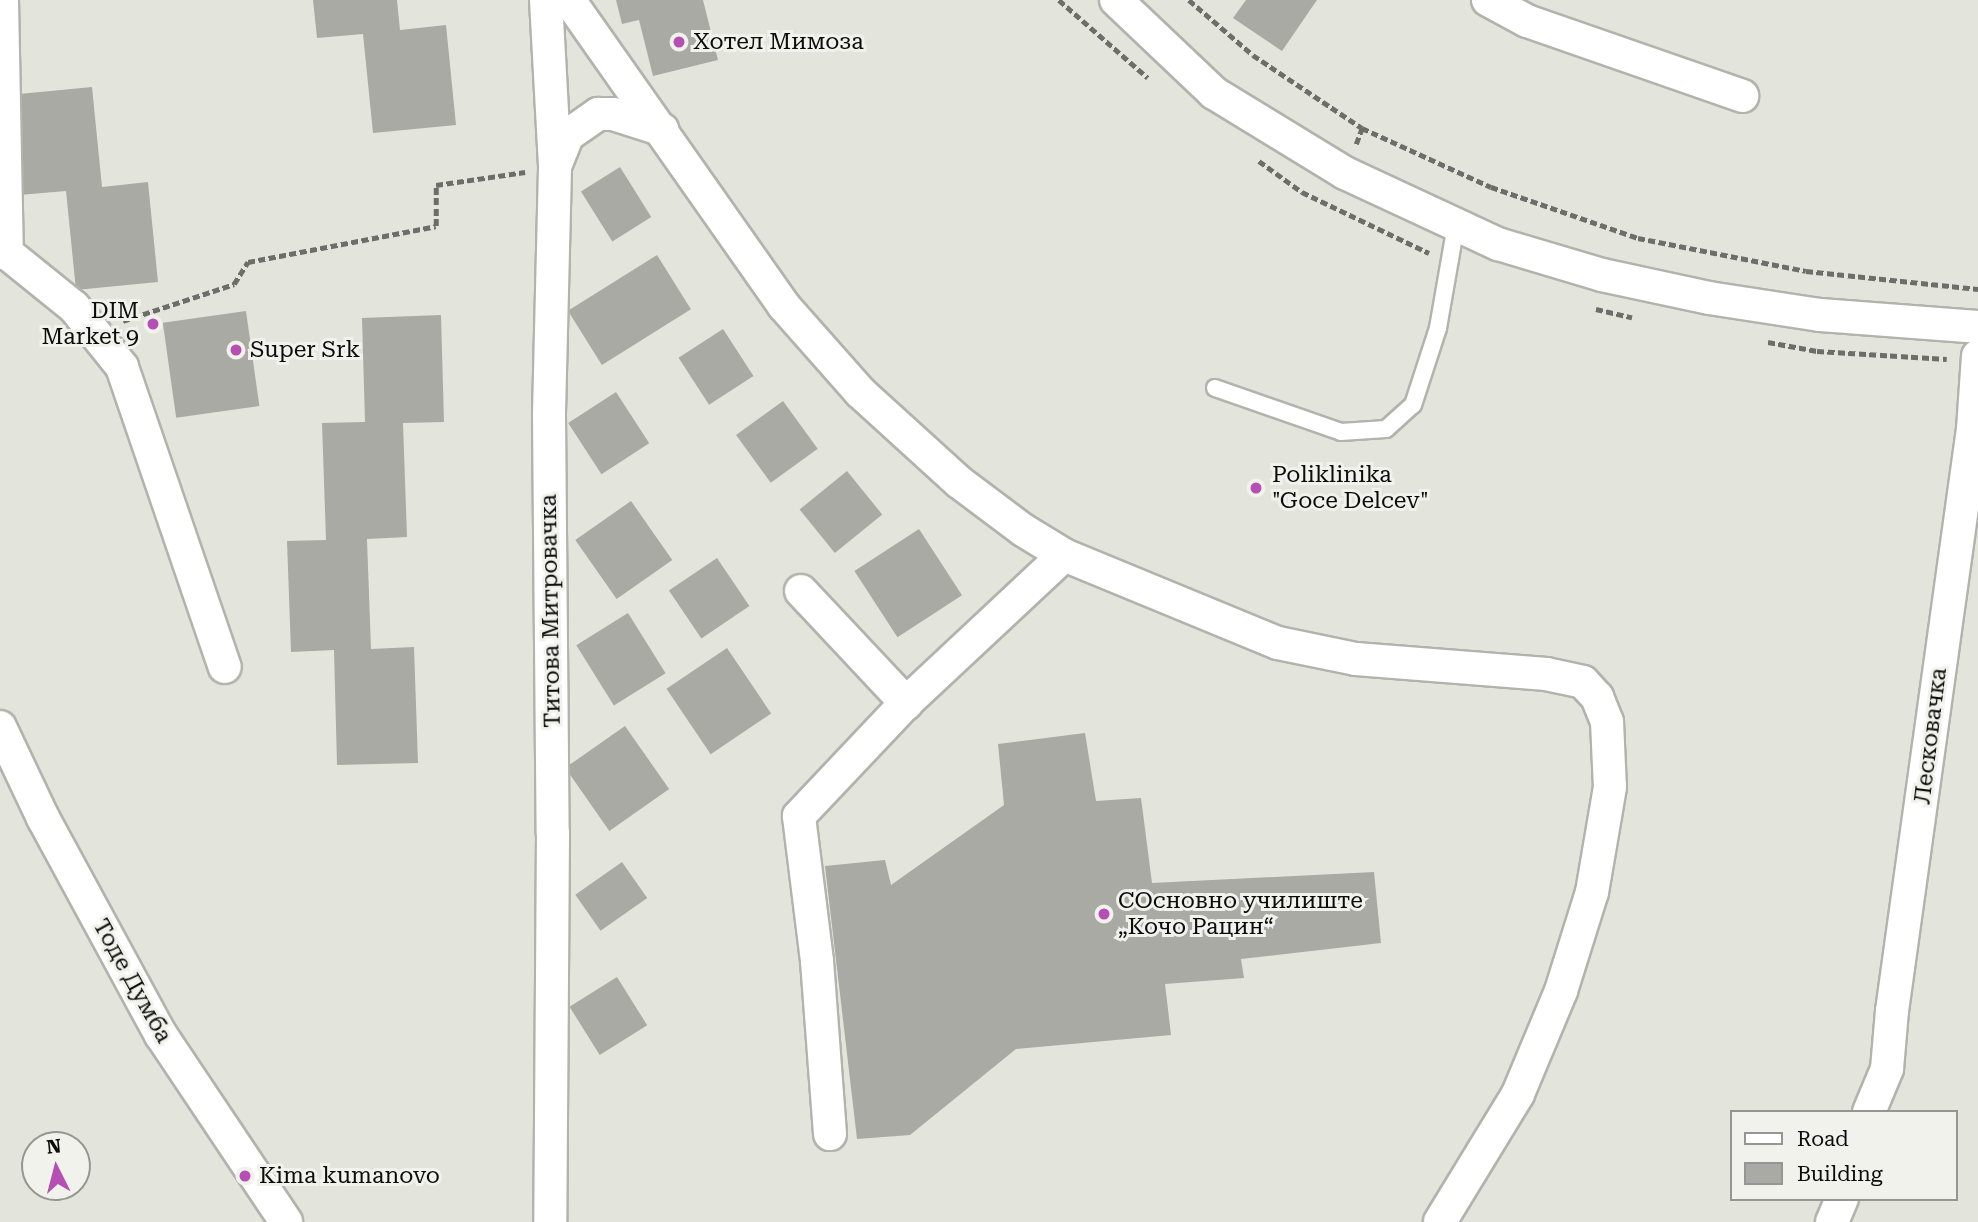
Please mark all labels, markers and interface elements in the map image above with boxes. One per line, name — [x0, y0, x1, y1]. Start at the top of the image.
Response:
place label: Хотел Мимоза — [693, 28, 864, 56]
marker: Хотел Мимоза — [671, 34, 687, 50]
place label: DIM Market 9 — [42, 297, 139, 351]
marker: DIM Market 9 — [145, 316, 161, 332]
place label: Super Srk — [250, 336, 360, 364]
marker: Super Srk — [228, 342, 244, 358]
place label: Poliklinika "Goce Delcev" — [1272, 461, 1429, 515]
marker: Poliklinika "Goce Delcev" — [1246, 478, 1266, 498]
street label: Титова Митровачка — [535, 494, 567, 728]
street label: Лесковачка — [1909, 666, 1953, 806]
place label: СОсновно училиште „Кочо Рацин“ — [1118, 887, 1363, 941]
marker: СОсновно училиште „Кочо Рацин“ — [1096, 906, 1112, 922]
street label: Тоде Думба — [87, 914, 177, 1048]
legend — [1730, 1110, 1957, 1201]
text: Road — [1797, 1127, 1849, 1151]
north arrow — [21, 1131, 91, 1201]
text: N — [45, 1134, 62, 1159]
place label: Kima kumanovo — [259, 1162, 440, 1190]
text: Building — [1797, 1162, 1883, 1186]
marker: Kima kumanovo — [237, 1168, 253, 1184]

